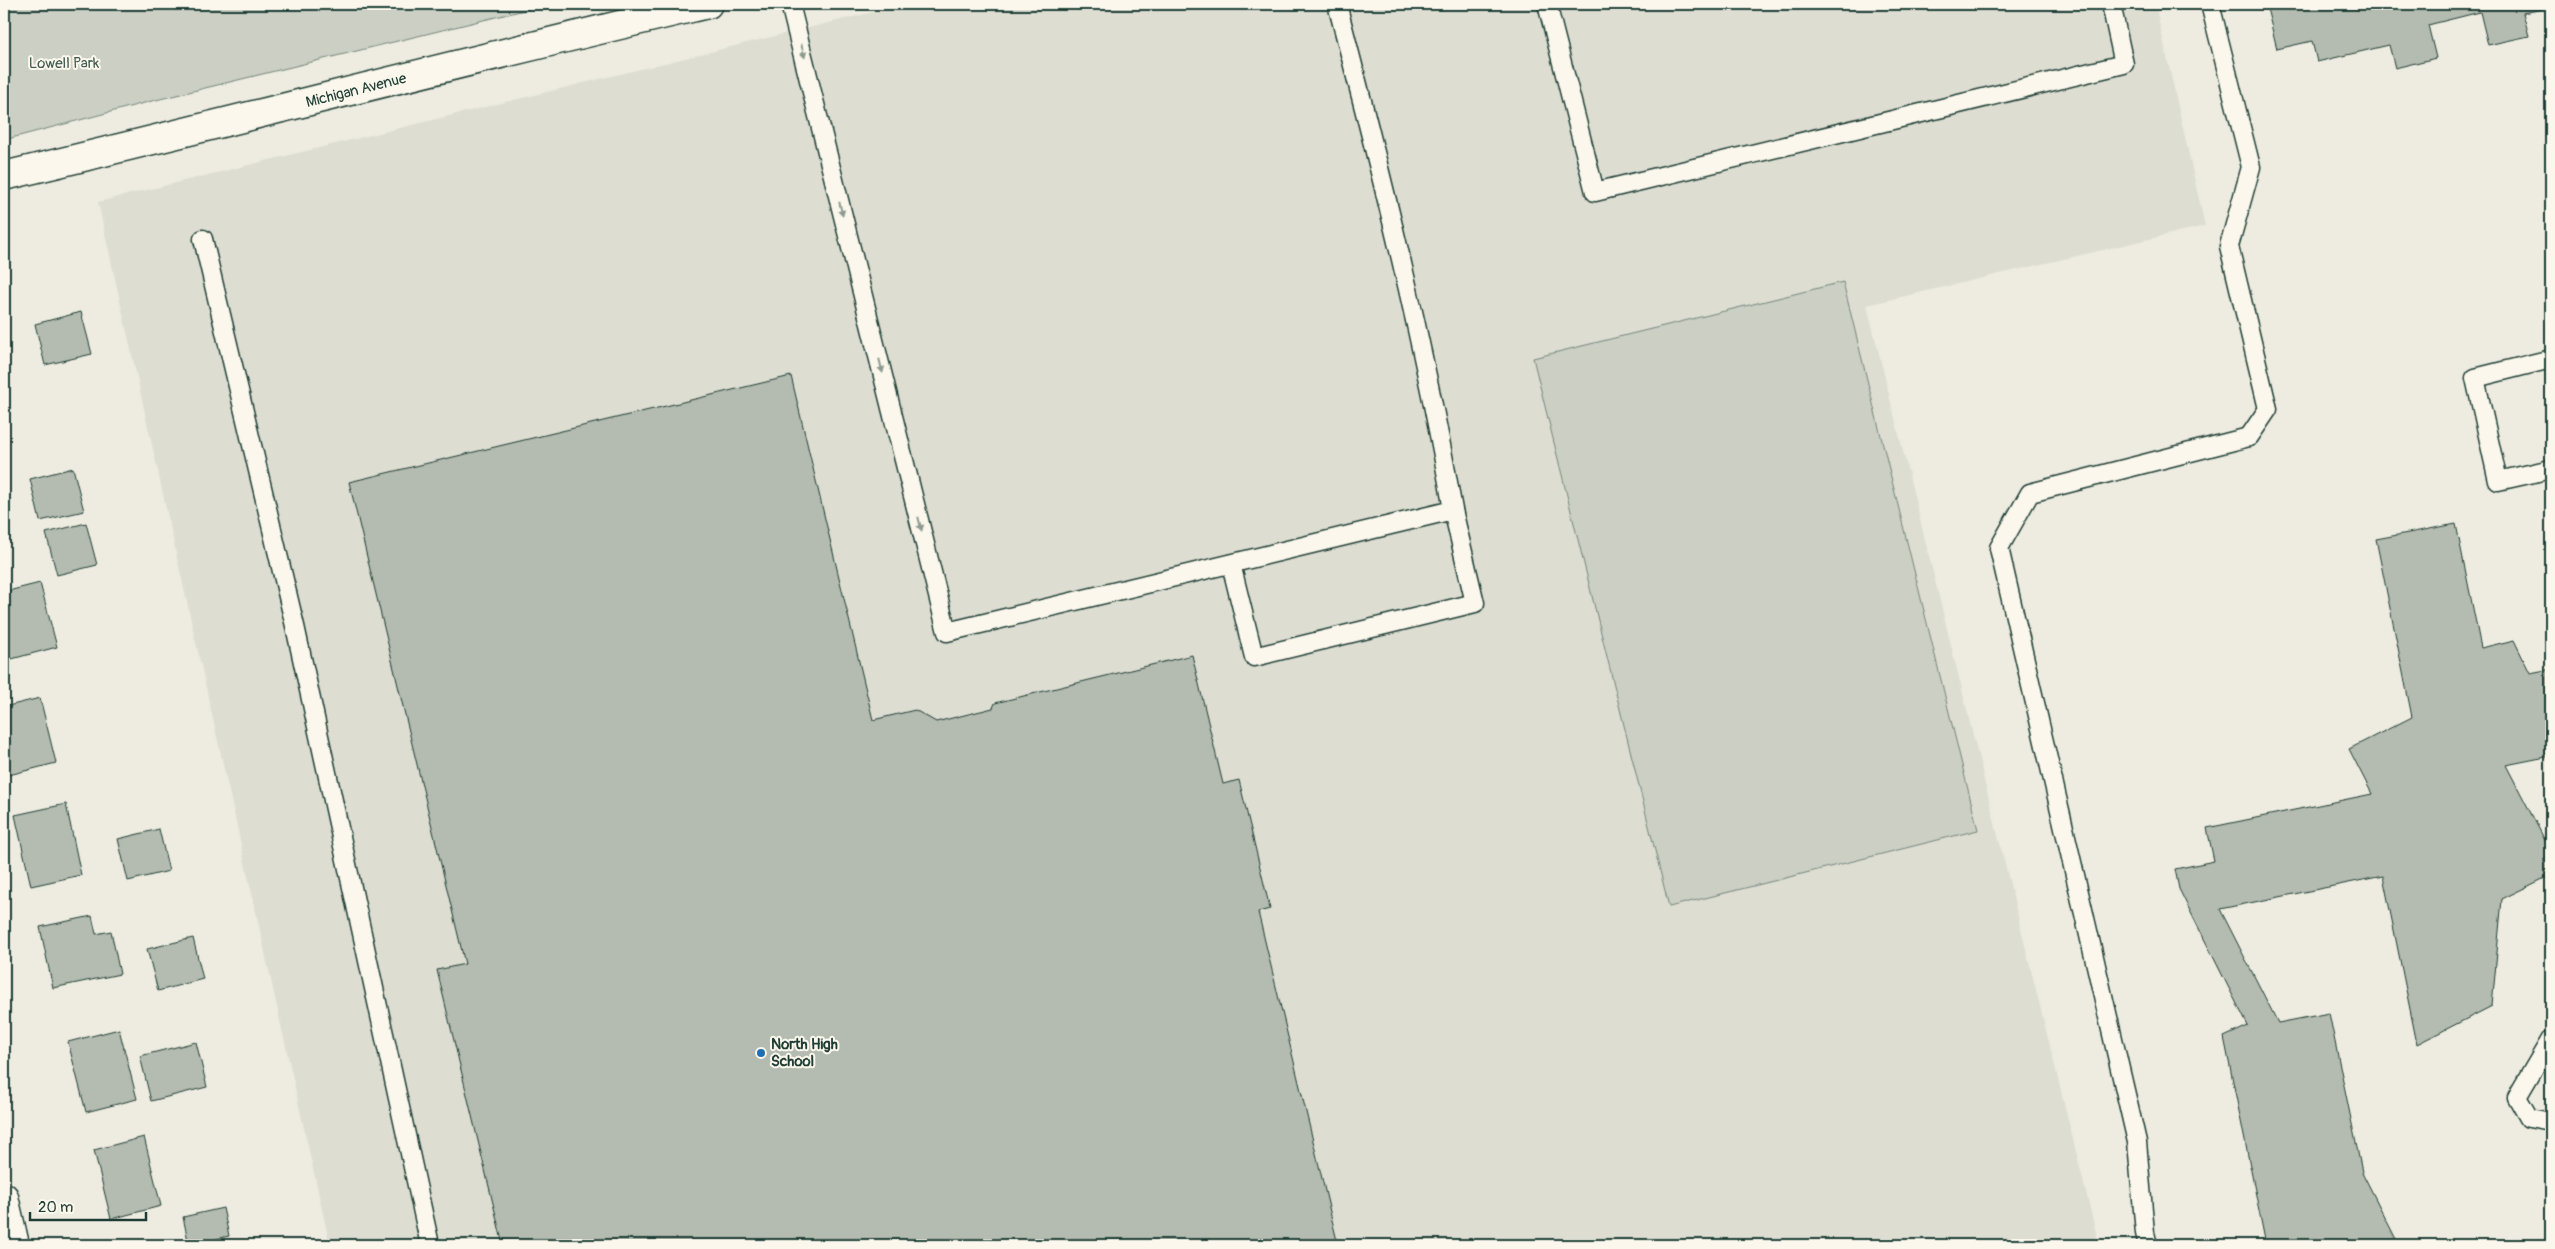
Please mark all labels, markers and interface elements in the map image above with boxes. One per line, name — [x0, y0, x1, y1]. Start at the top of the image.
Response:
one-way arrow — [799, 43, 807, 58]
park label: Lowell Park — [29, 54, 100, 73]
street label: Michigan Avenue — [304, 69, 409, 112]
one-way arrow — [837, 201, 845, 216]
one-way arrow — [877, 359, 885, 374]
one-way arrow — [916, 516, 924, 531]
place label: North High School — [771, 1035, 838, 1071]
marker: North High School — [755, 1047, 767, 1059]
scale bar — [30, 1189, 146, 1221]
text: 20 m — [38, 1198, 73, 1217]

